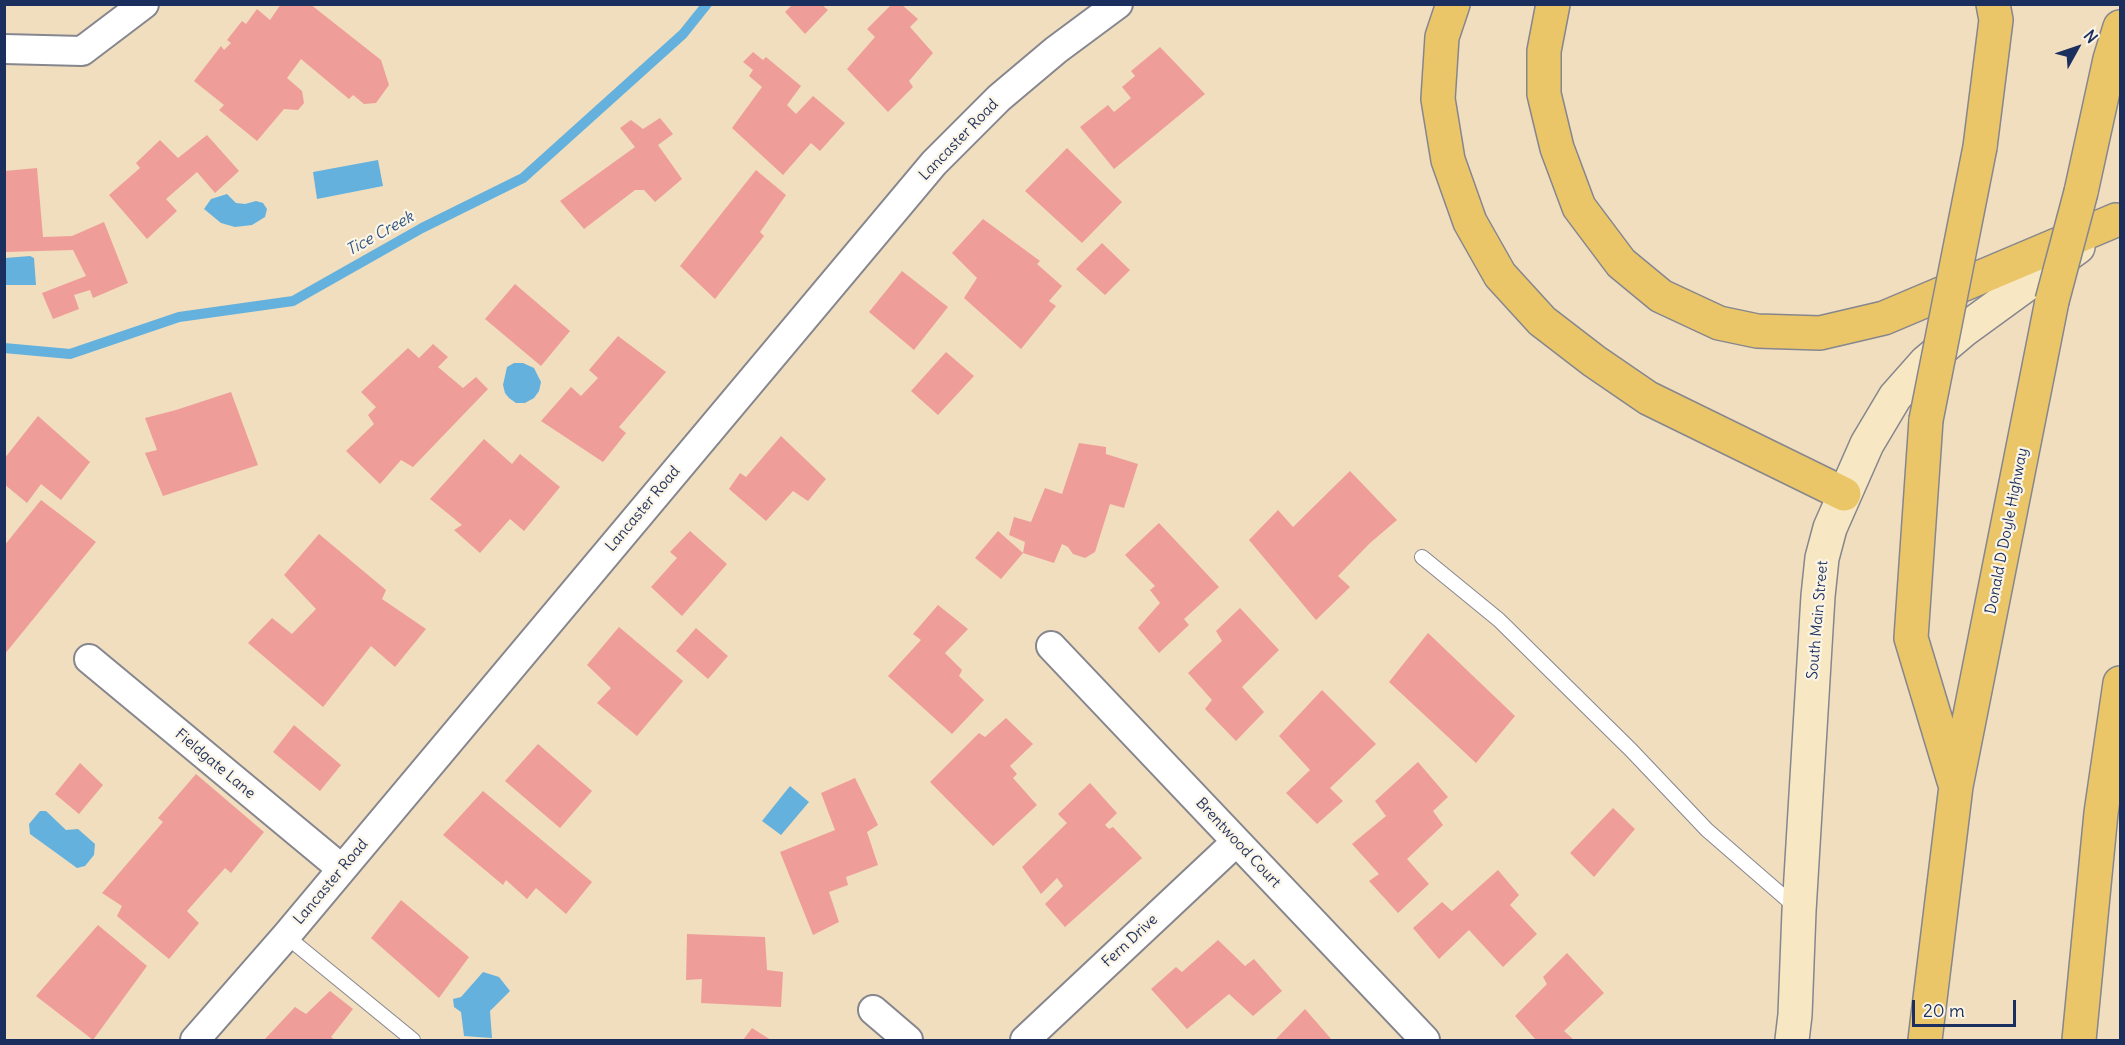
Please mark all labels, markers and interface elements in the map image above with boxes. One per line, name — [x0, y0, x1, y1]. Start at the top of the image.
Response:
north arrow — [2047, 18, 2107, 78]
text: N — [2080, 26, 2102, 47]
street label: Lancaster Road — [916, 96, 1002, 184]
water label: Tice Creek — [343, 208, 417, 260]
street label: Donald D Doyle Highway — [1982, 446, 2032, 616]
street label: Lancaster Road — [602, 463, 684, 555]
street label: South Main Street — [1804, 560, 1832, 680]
street label: Fieldgate Lane — [171, 725, 259, 803]
street label: Brentwood Court — [1192, 794, 1284, 892]
street label: Lancaster Road — [290, 836, 372, 928]
street label: Fern Drive — [1098, 911, 1162, 971]
scale bar — [1915, 988, 2018, 1026]
text: 20 m — [1923, 999, 1965, 1022]

